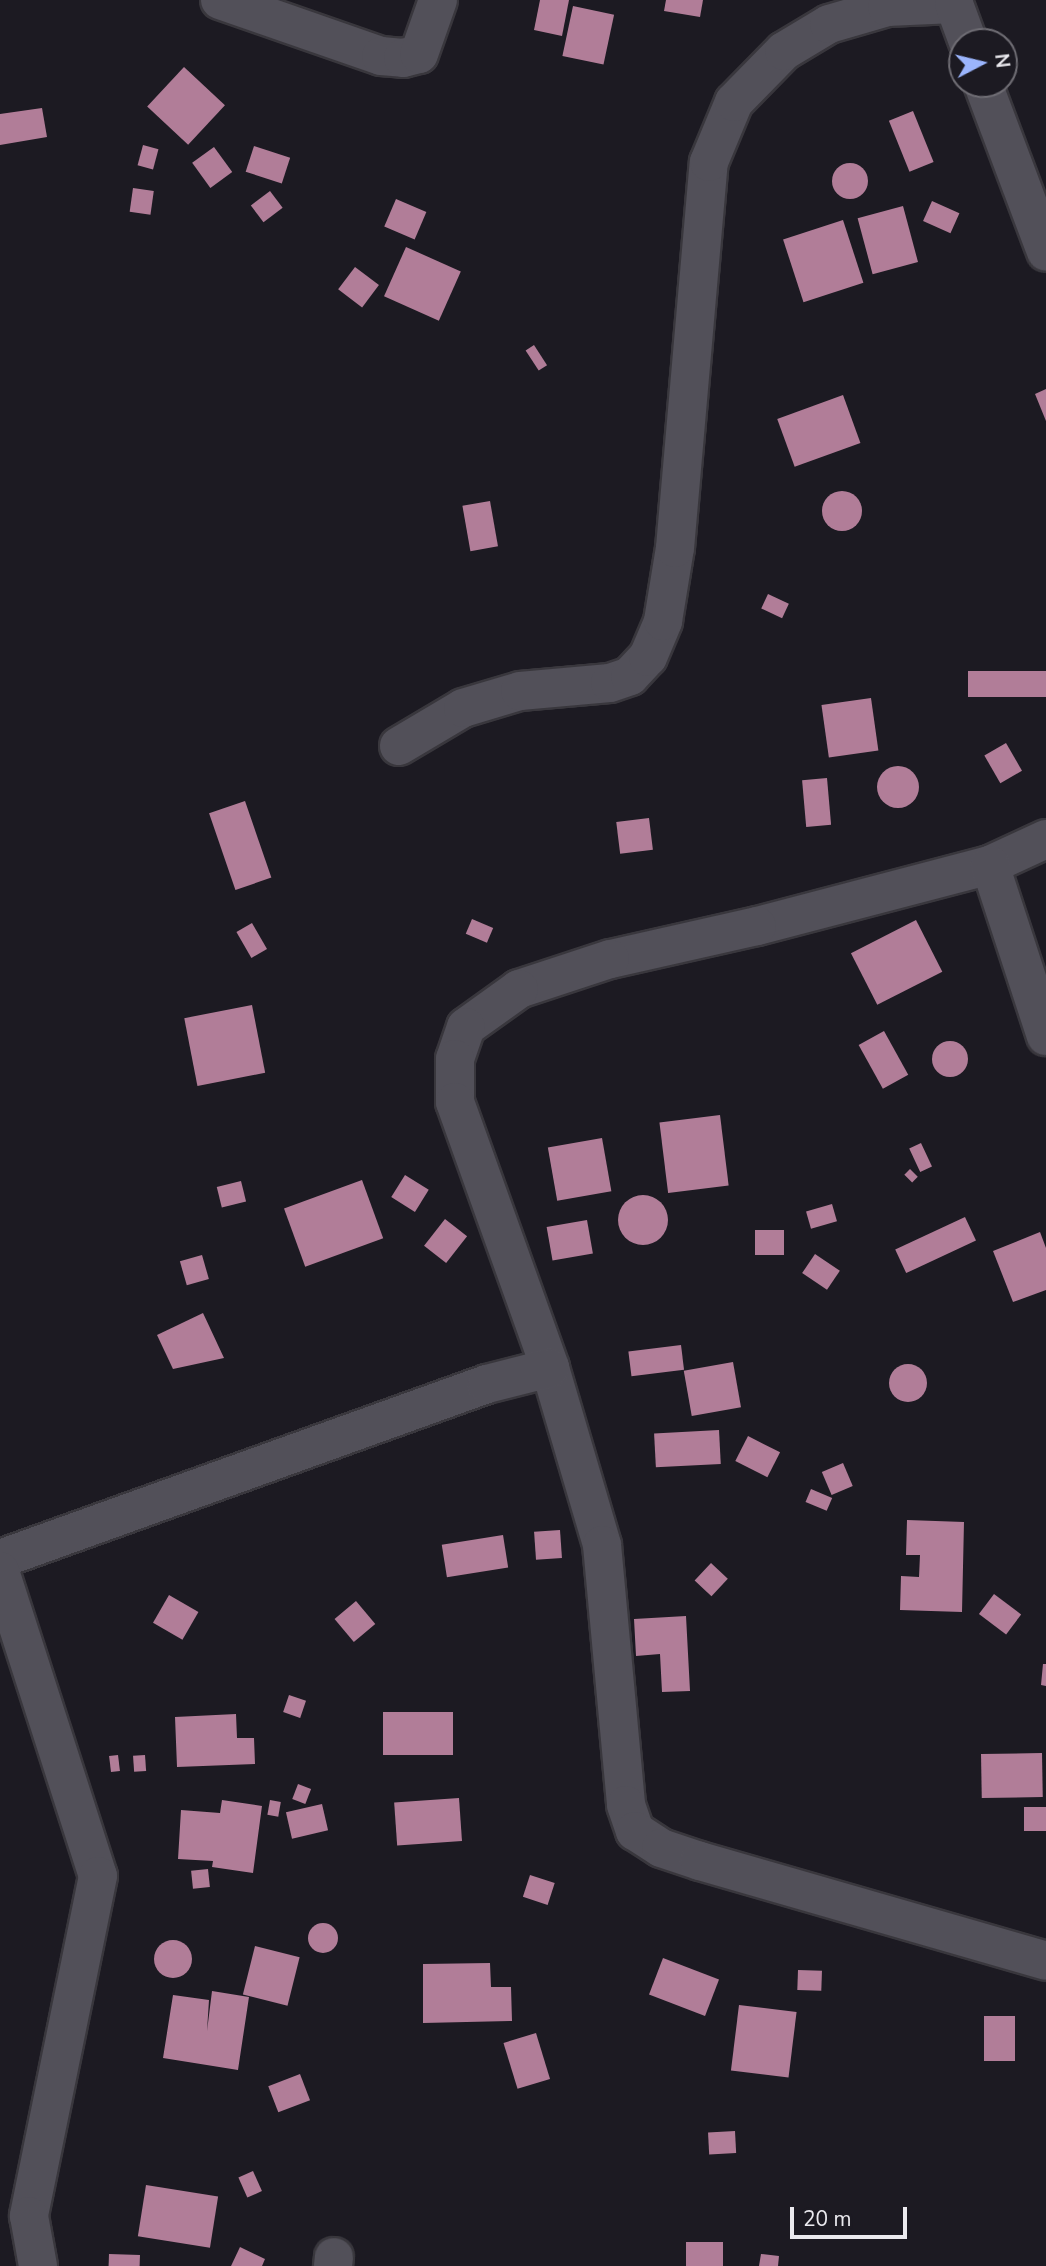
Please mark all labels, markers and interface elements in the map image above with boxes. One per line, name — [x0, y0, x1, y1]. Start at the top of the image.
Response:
north arrow — [948, 28, 1018, 98]
text: N — [988, 52, 1016, 69]
scale bar — [794, 2192, 911, 2236]
text: 20 m — [803, 2205, 852, 2233]

